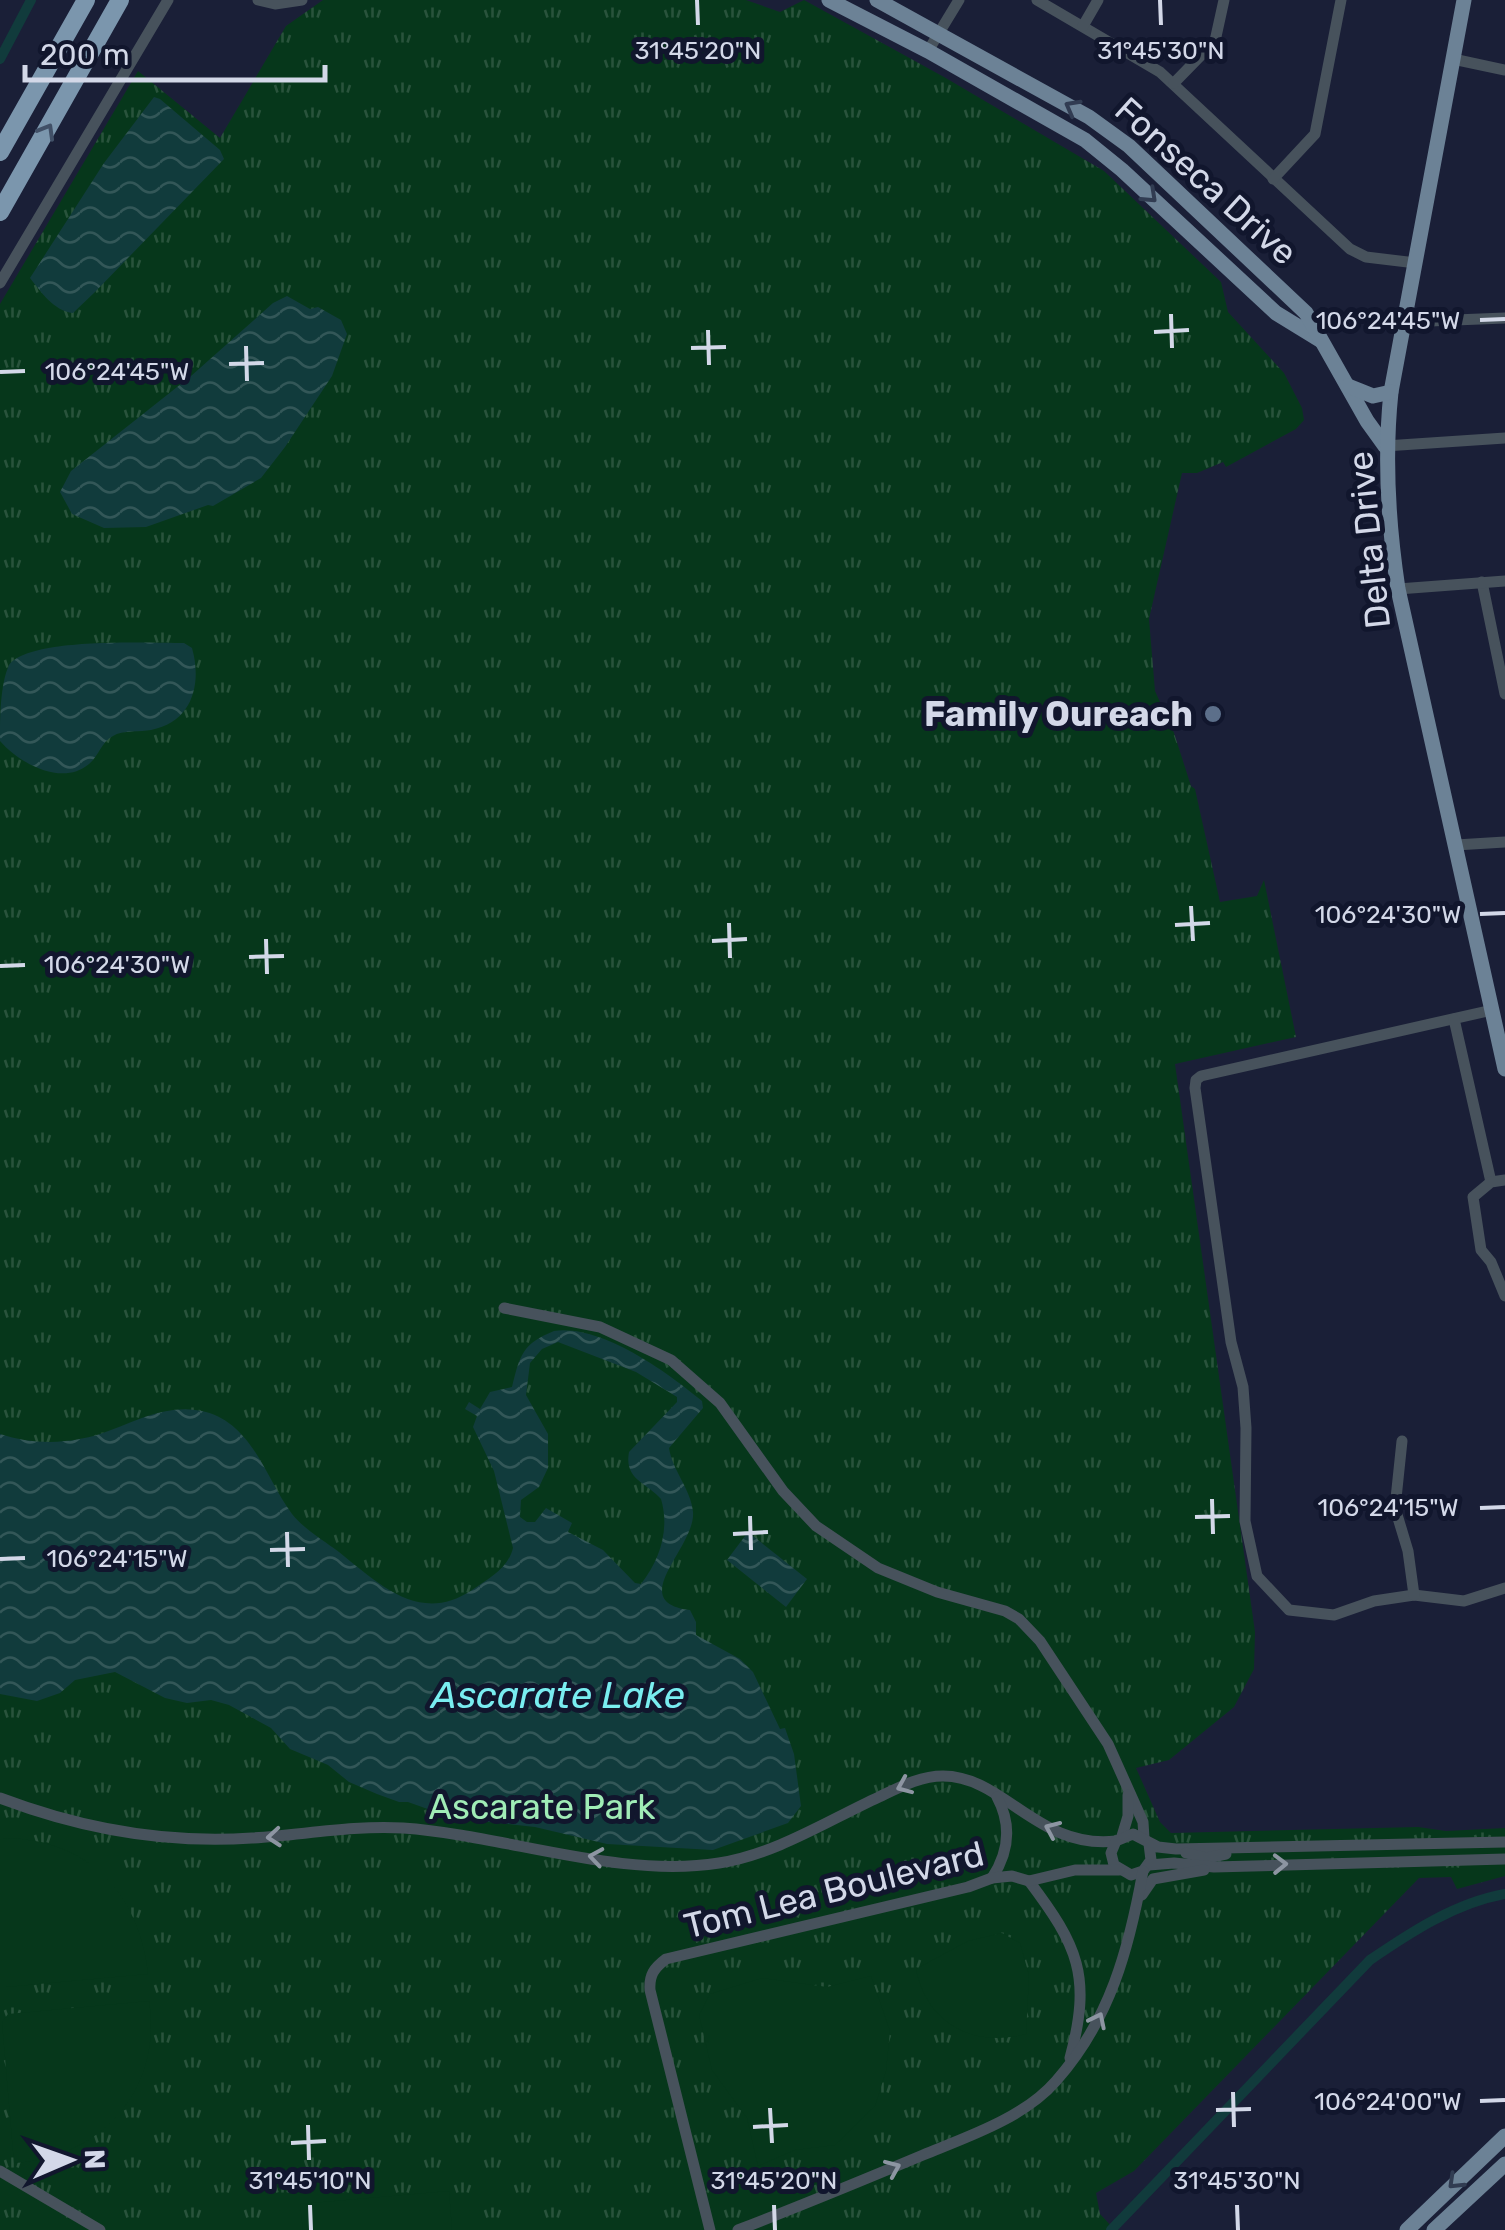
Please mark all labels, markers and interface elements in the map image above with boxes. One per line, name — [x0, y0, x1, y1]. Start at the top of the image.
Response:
scale bar — [25, 20, 325, 82]
text: 31°45'20"N — [635, 36, 762, 65]
text: 31°45'30"N — [1097, 36, 1225, 65]
text: 200 m — [40, 37, 130, 73]
street label: Fonseca Drive — [1106, 88, 1306, 274]
one-way arrow — [1065, 100, 1083, 120]
one-way arrow — [35, 123, 54, 141]
one-way arrow — [1138, 184, 1157, 202]
text: 106°24'45"W — [1316, 306, 1460, 335]
text: 106°24'45"W — [45, 357, 189, 386]
street label: Delta Drive — [1339, 449, 1399, 631]
place label: Family Oureach — [924, 693, 1193, 735]
marker: Family Oureach — [1202, 703, 1224, 725]
text: 106°24'30"W — [1315, 900, 1461, 929]
text: 106°24'30"W — [44, 950, 190, 979]
text: 106°24'15"W — [1317, 1493, 1459, 1522]
text: 106°24'15"W — [46, 1544, 188, 1573]
water label: Ascarate Lake — [429, 1672, 685, 1718]
one-way arrow — [896, 1774, 914, 1794]
park label: Ascarate Park — [429, 1786, 655, 1828]
one-way arrow — [1044, 1821, 1062, 1841]
one-way arrow — [265, 1825, 281, 1847]
street label: Tom Lea Boulevard — [680, 1832, 988, 1948]
one-way arrow — [588, 1848, 604, 1869]
one-way arrow — [1274, 1853, 1289, 1875]
one-way arrow — [1086, 2013, 1105, 2031]
text: 106°24'00"W — [1314, 2087, 1462, 2116]
north arrow — [20, 2110, 120, 2210]
text: N — [78, 2149, 111, 2170]
one-way arrow — [883, 2160, 901, 2180]
text: 31°45'10"N — [248, 2166, 372, 2195]
text: 31°45'20"N — [711, 2166, 838, 2195]
text: 31°45'30"N — [1173, 2166, 1301, 2195]
one-way arrow — [1449, 2171, 1467, 2189]

